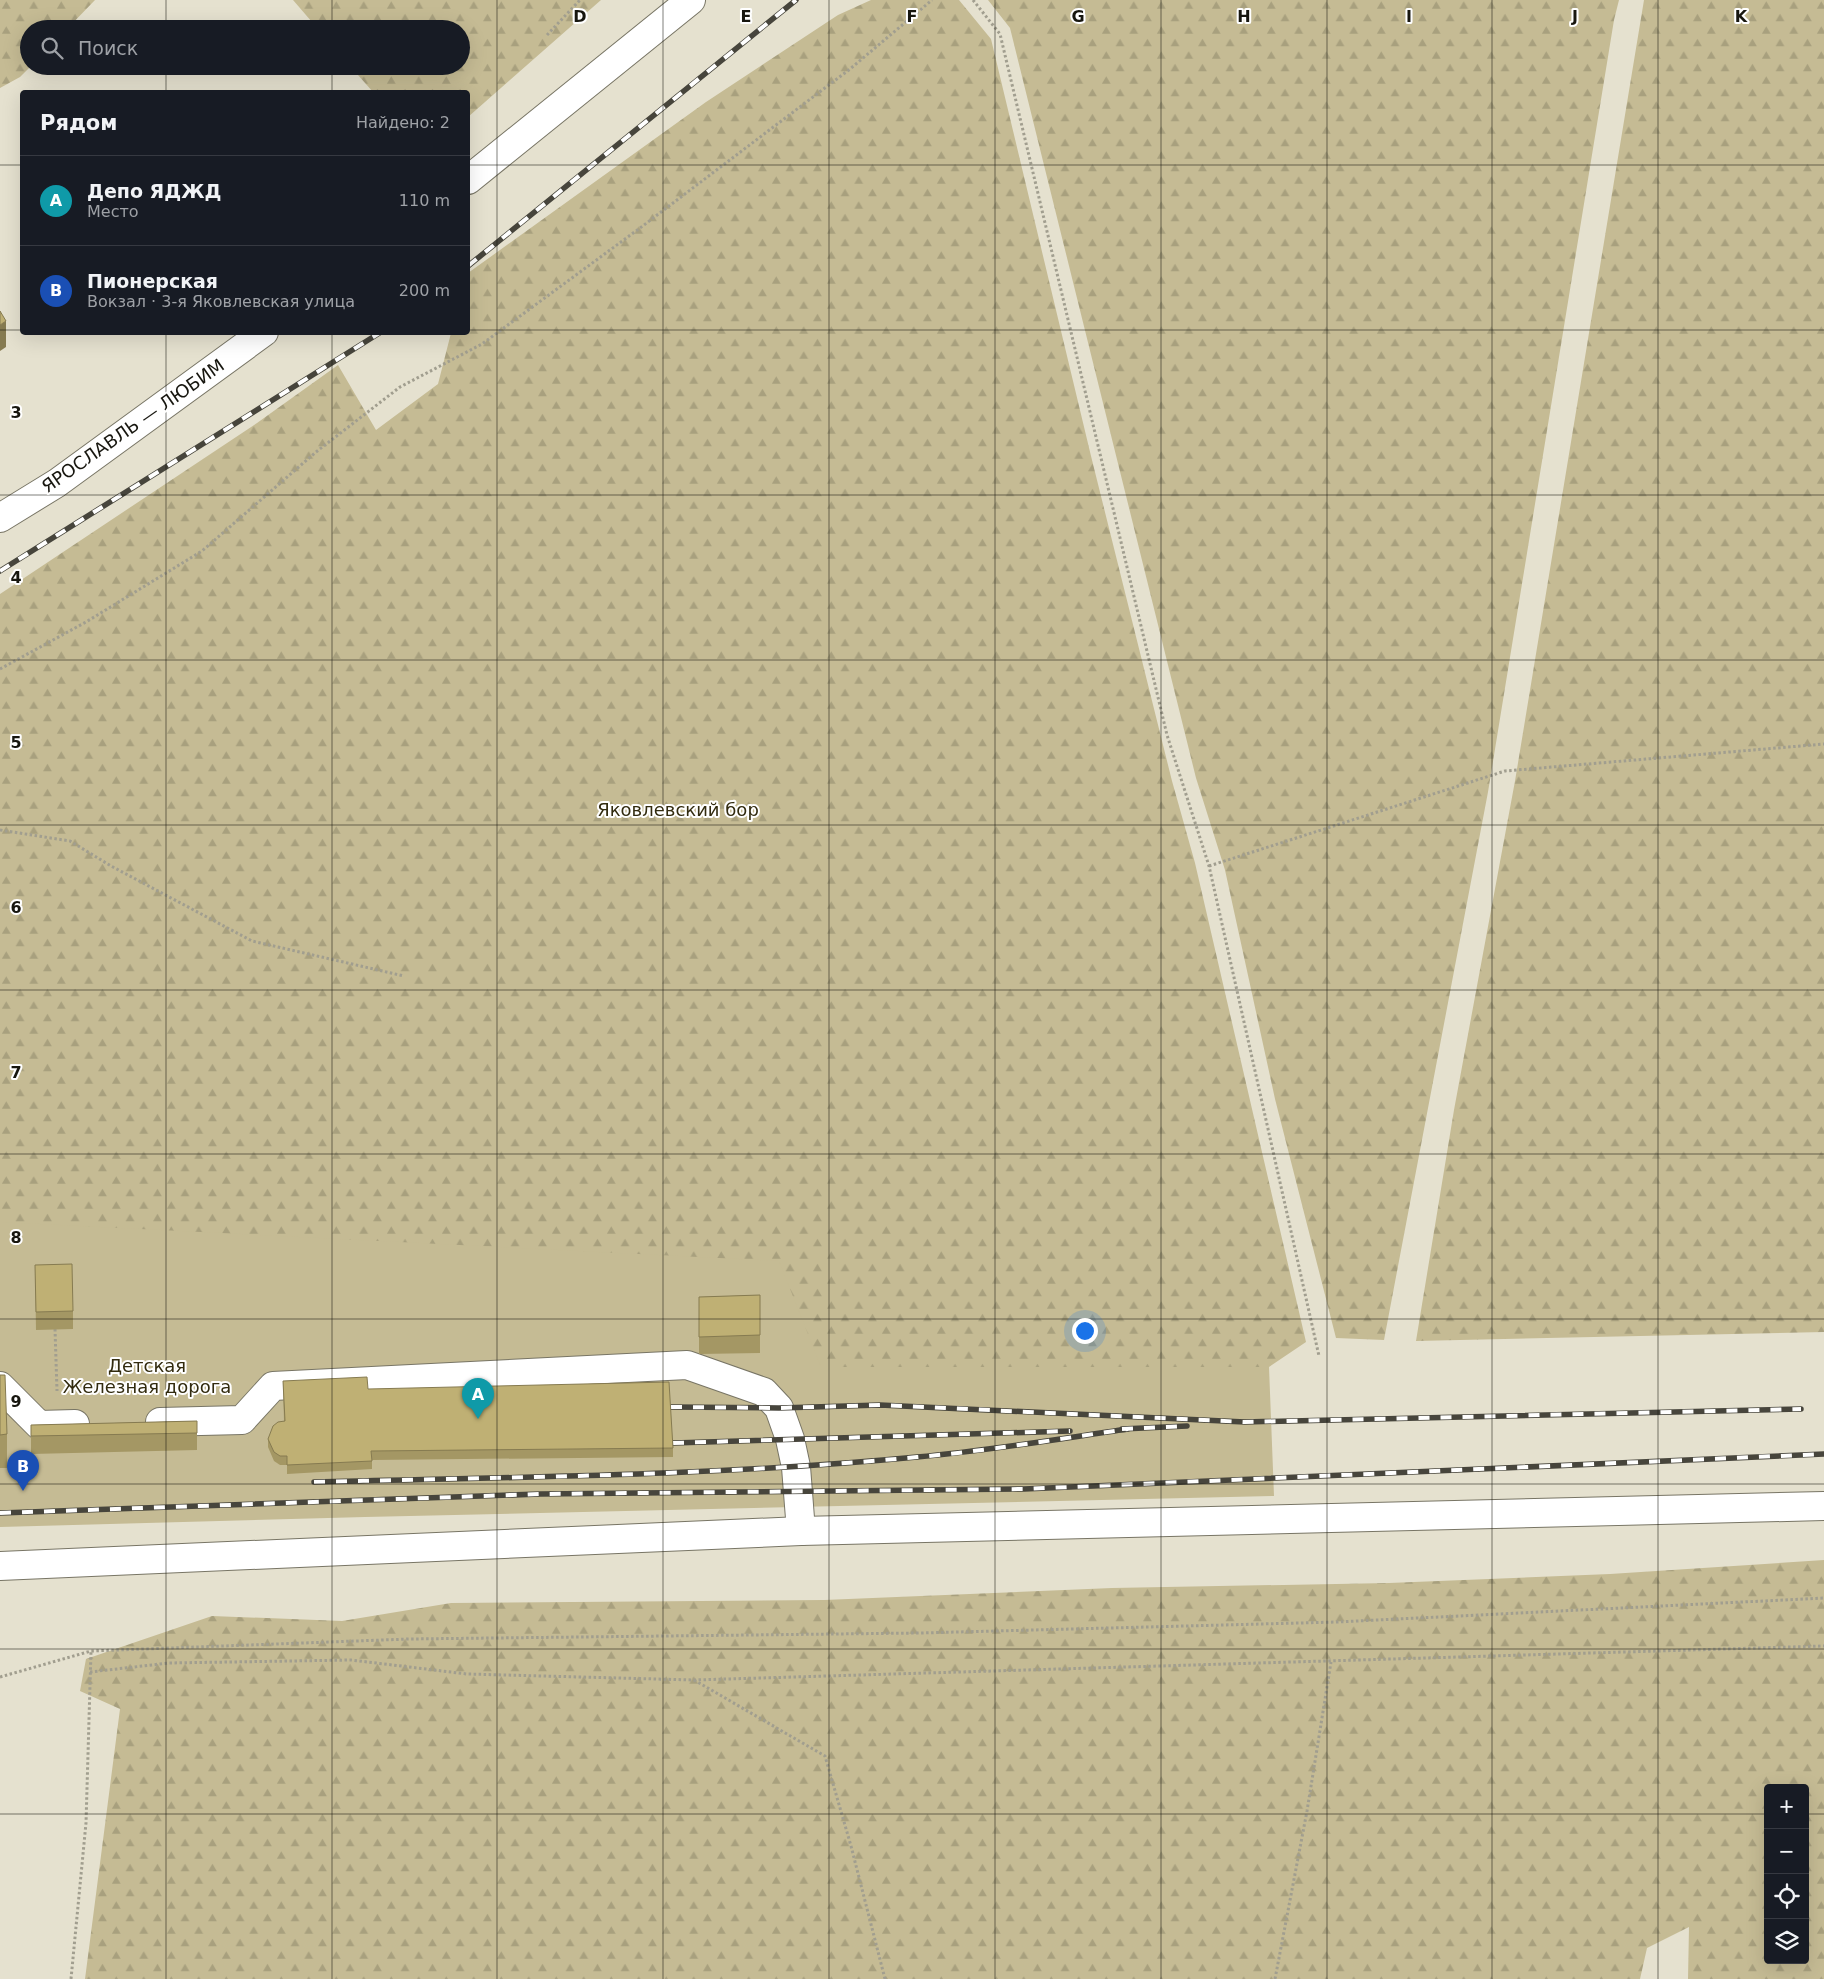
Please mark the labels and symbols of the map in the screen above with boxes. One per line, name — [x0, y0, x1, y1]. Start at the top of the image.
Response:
text: D — [573, 7, 587, 26]
text: E — [741, 7, 751, 26]
text: F — [907, 7, 917, 26]
text: G — [1071, 7, 1085, 26]
text: H — [1237, 7, 1251, 26]
text: I — [1406, 7, 1412, 26]
text: J — [1571, 7, 1578, 26]
text: K — [1735, 7, 1748, 26]
street label: ЯРОСЛАВЛЬ — ЛЮБИМ — [37, 354, 228, 497]
text: 3 — [10, 403, 22, 422]
text: 4 — [10, 568, 22, 587]
text: 5 — [10, 733, 22, 752]
park label: Яковлевский бор — [597, 799, 759, 820]
text: 6 — [10, 898, 22, 917]
text: 7 — [10, 1063, 22, 1082]
text: 8 — [10, 1228, 22, 1247]
your location — [1072, 1318, 1098, 1344]
park label: Детская Железная дорога — [63, 1355, 231, 1397]
pin: A — [462, 1378, 494, 1419]
text: 9 — [10, 1392, 22, 1411]
pin: B — [7, 1450, 39, 1491]

